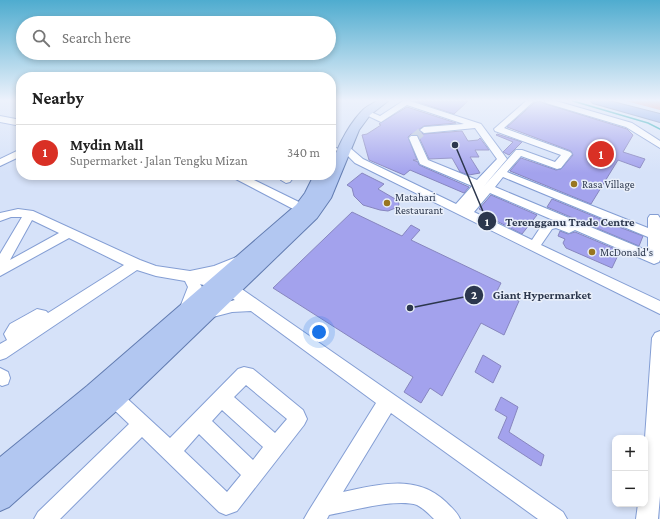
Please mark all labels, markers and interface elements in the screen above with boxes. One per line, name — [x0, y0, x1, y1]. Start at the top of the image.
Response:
search box — [16, 16, 336, 60]
icon: search — [30, 27, 52, 49]
text: Search here — [62, 30, 131, 46]
text: Nearby — [32, 89, 84, 108]
text: Mydin Mall — [70, 137, 143, 153]
pin: 1 — [588, 139, 614, 169]
text: 1 — [43, 145, 47, 160]
text: 340 m — [287, 145, 320, 160]
text: Supermarket · Jalan Tengku Mizan — [70, 153, 248, 168]
place label: Rasa Village — [582, 178, 635, 191]
marker: Rasa Village — [569, 179, 579, 189]
place label: Matahari Restaurant — [395, 191, 443, 216]
marker: Matahari Restaurant — [382, 198, 392, 208]
callout: Terengganu Trade Centre — [477, 209, 642, 233]
text: 1 — [485, 215, 490, 229]
text: Terengganu Trade Centre — [505, 215, 635, 229]
place label: McDonald's — [600, 246, 653, 258]
marker: McDonald's — [587, 247, 597, 257]
callout: Giant Hypermarket — [464, 283, 599, 307]
text: 2 — [471, 288, 477, 302]
text: Giant Hypermarket — [493, 288, 592, 302]
your location — [309, 322, 329, 342]
map controls — [612, 435, 648, 507]
button: + — [612, 435, 648, 471]
button: − — [612, 471, 648, 507]

